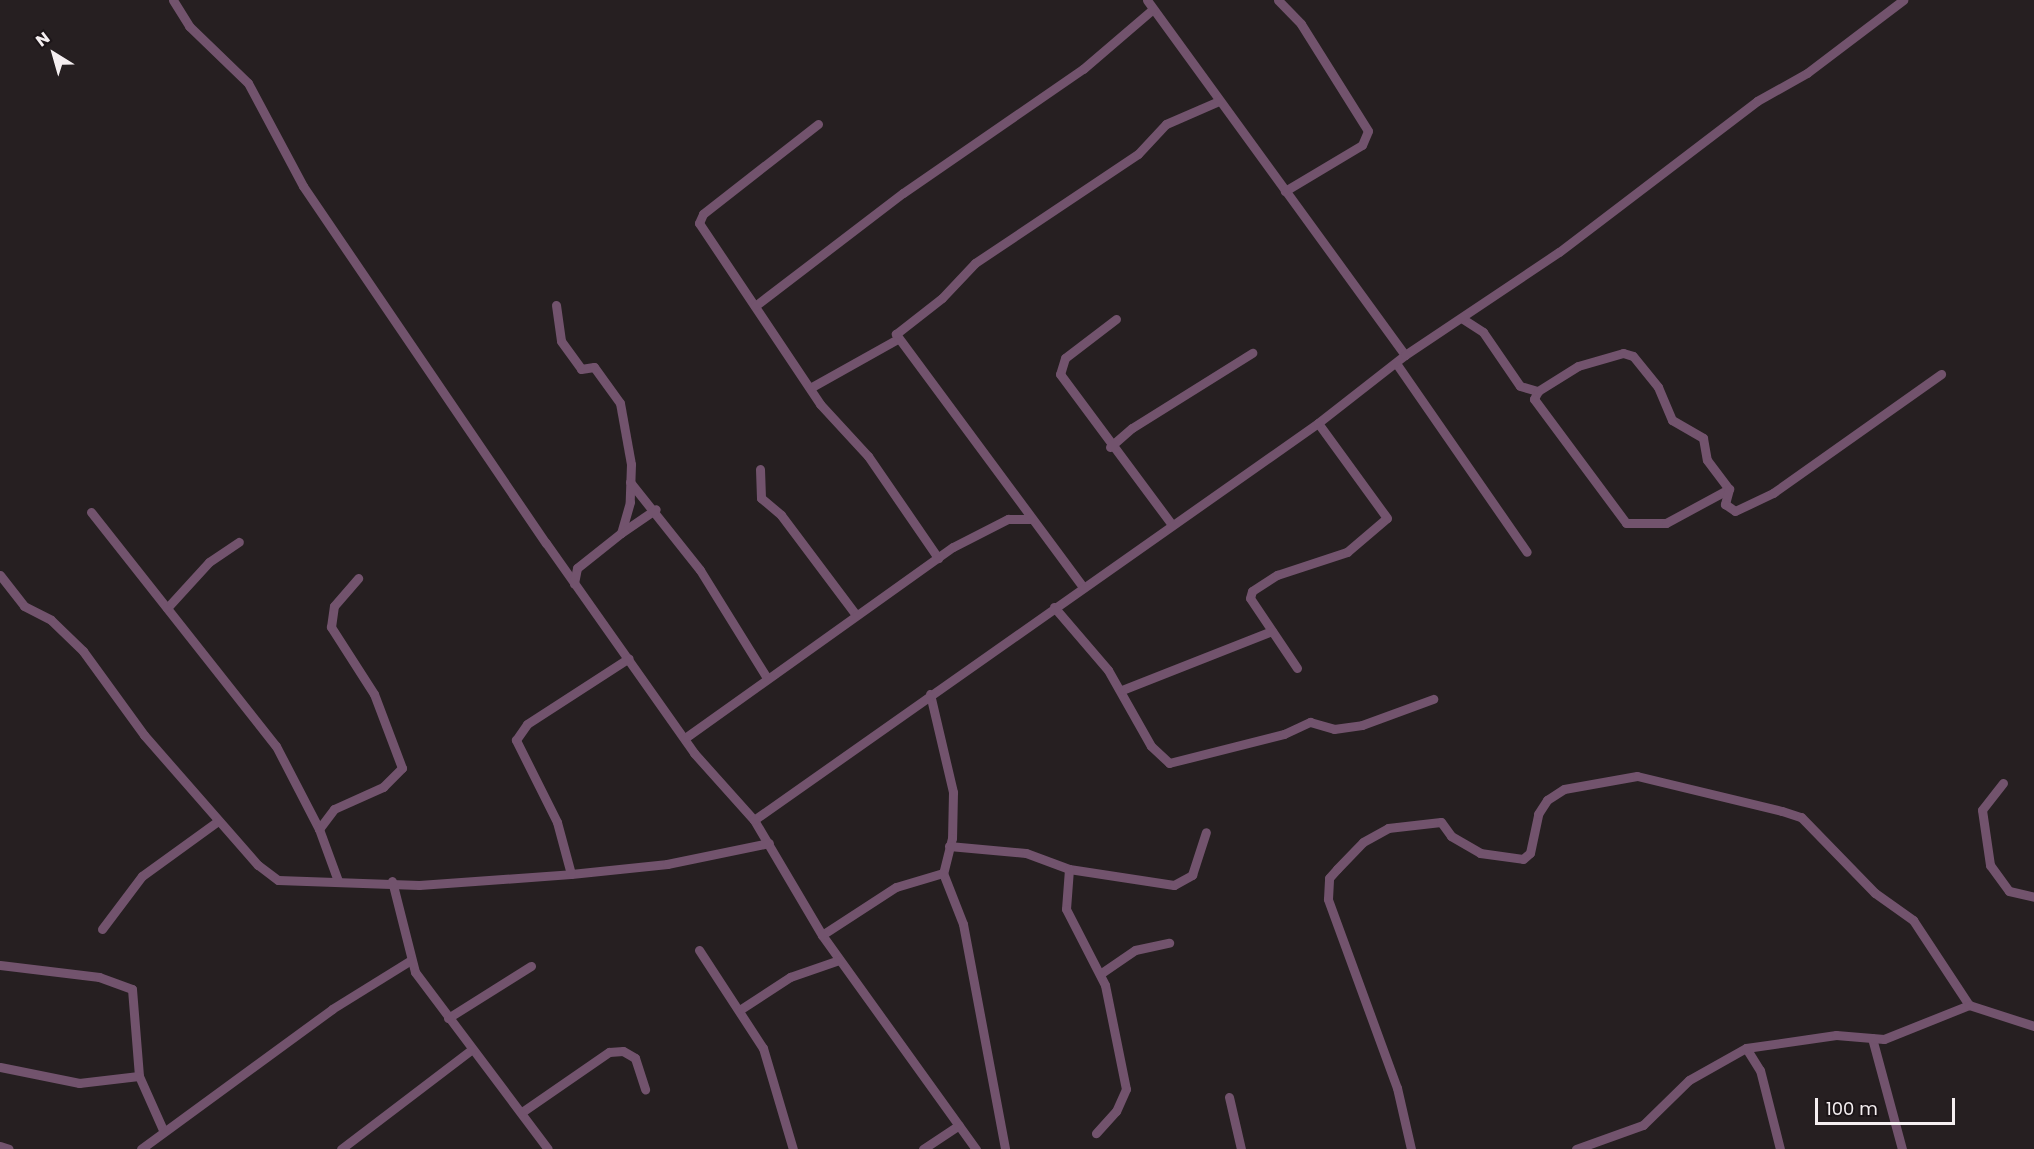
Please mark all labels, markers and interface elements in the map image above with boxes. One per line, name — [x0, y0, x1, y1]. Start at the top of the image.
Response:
north arrow — [24, 24, 84, 84]
text: N — [31, 26, 55, 52]
scale bar — [1818, 1086, 1958, 1124]
text: 100 m — [1826, 1096, 1878, 1121]

